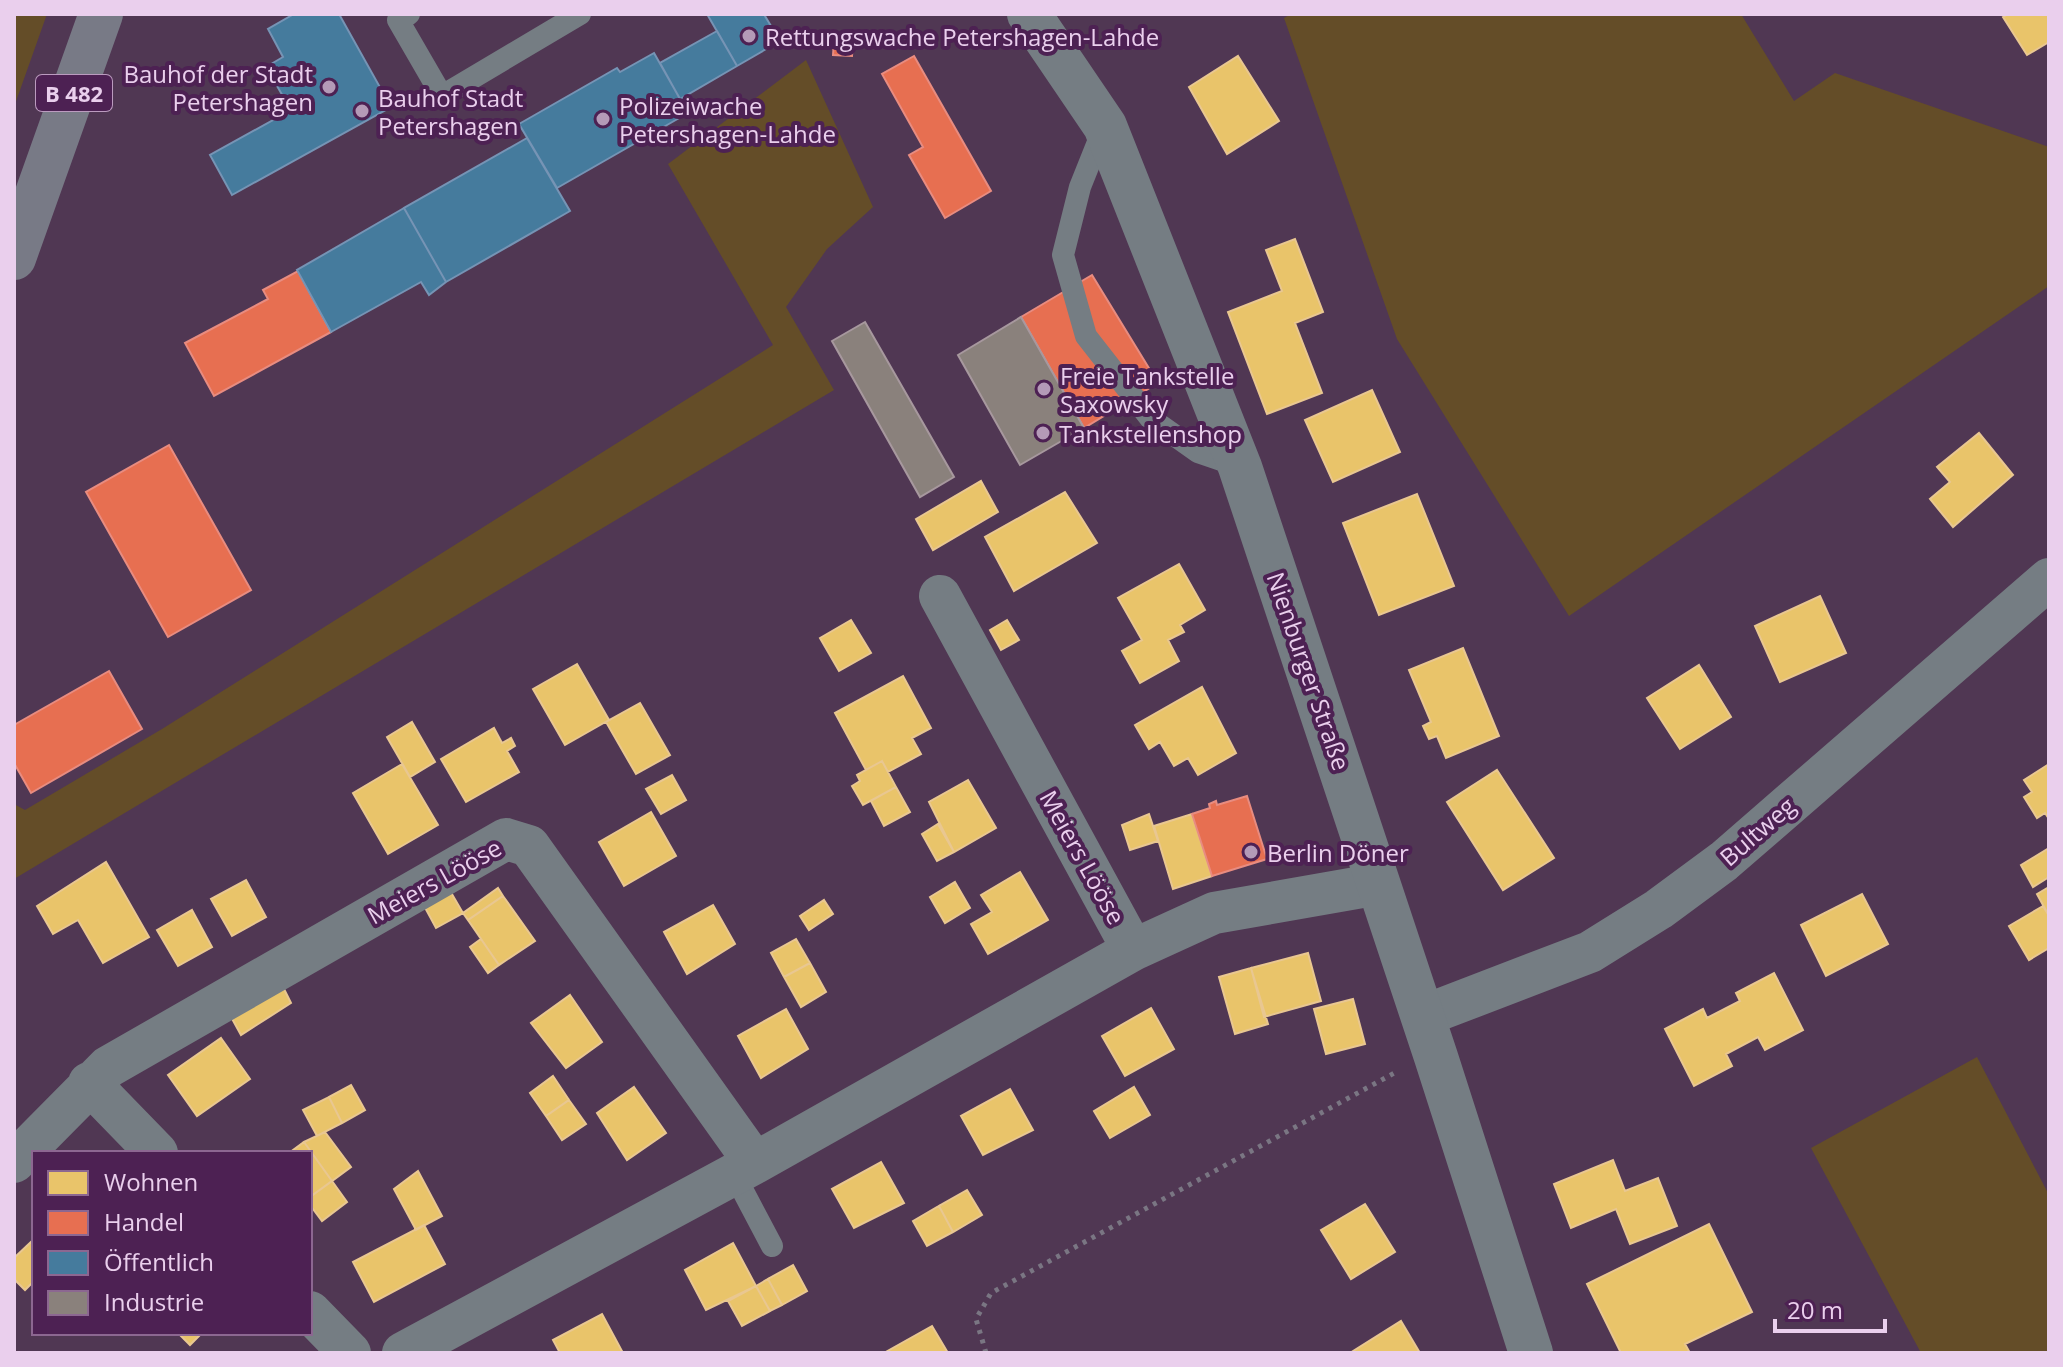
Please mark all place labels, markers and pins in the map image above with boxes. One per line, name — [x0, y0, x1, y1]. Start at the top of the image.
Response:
place label: Rettungswache Petershagen-Lahde — [765, 20, 1159, 53]
marker: Rettungswache Petershagen-Lahde — [740, 27, 758, 45]
place label: Bauhof der Stadt Petershagen — [123, 57, 313, 118]
marker: Bauhof der Stadt Petershagen — [320, 78, 338, 96]
place label: Bauhof Stadt Petershagen — [378, 81, 523, 142]
place label: Polizeiwache Petershagen-Lahde — [619, 89, 836, 150]
marker: Bauhof Stadt Petershagen — [353, 102, 371, 120]
marker: Polizeiwache Petershagen-Lahde — [594, 110, 612, 128]
place label: Freie Tankstelle Saxowsky — [1060, 359, 1234, 420]
marker: Freie Tankstelle Saxowsky — [1035, 380, 1053, 398]
place label: Tankstellenshop — [1059, 417, 1242, 450]
marker: Tankstellenshop — [1034, 424, 1052, 442]
place label: Berlin Döner — [1267, 836, 1409, 869]
marker: Berlin Döner — [1242, 843, 1260, 861]

